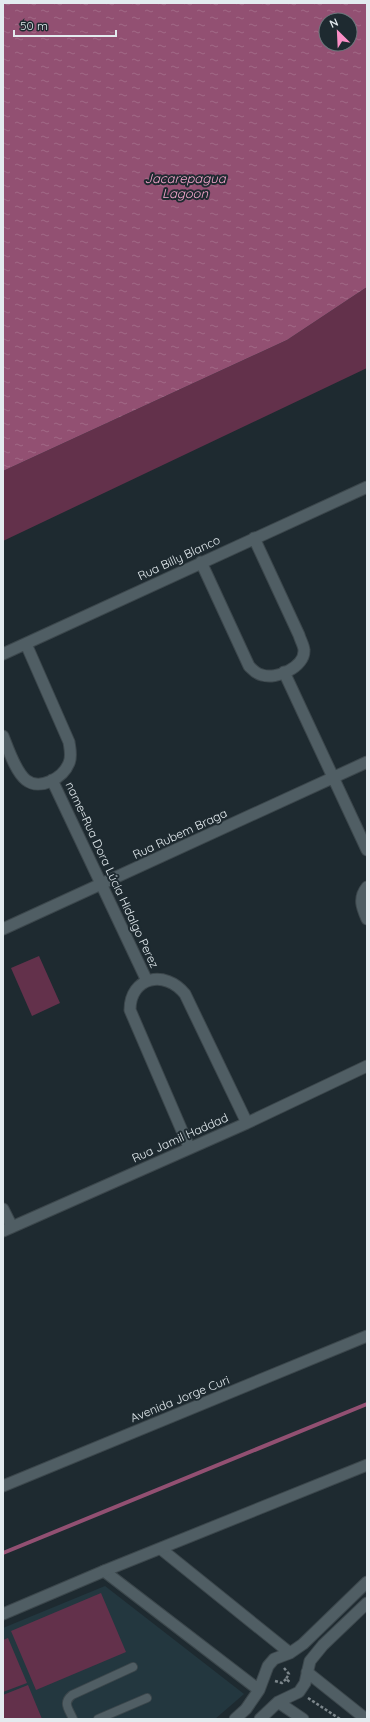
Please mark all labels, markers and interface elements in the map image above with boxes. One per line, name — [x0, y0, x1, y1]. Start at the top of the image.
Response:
scale bar — [14, 12, 116, 38]
north arrow — [318, 12, 358, 52]
text: N — [327, 15, 340, 31]
text: 50 m — [20, 18, 48, 33]
water label: Jacarepagua Lagoon — [144, 170, 227, 201]
street label: Rua Billy Blanco — [135, 532, 222, 583]
street label: name=Rua Dora Lúcia Hidalgo Perez — [63, 779, 162, 971]
street label: Rua Rubem Braga — [130, 805, 229, 862]
street label: Rua Jamil Haddad — [129, 1110, 230, 1166]
street label: Avenida Jorge Curi — [128, 1372, 232, 1425]

